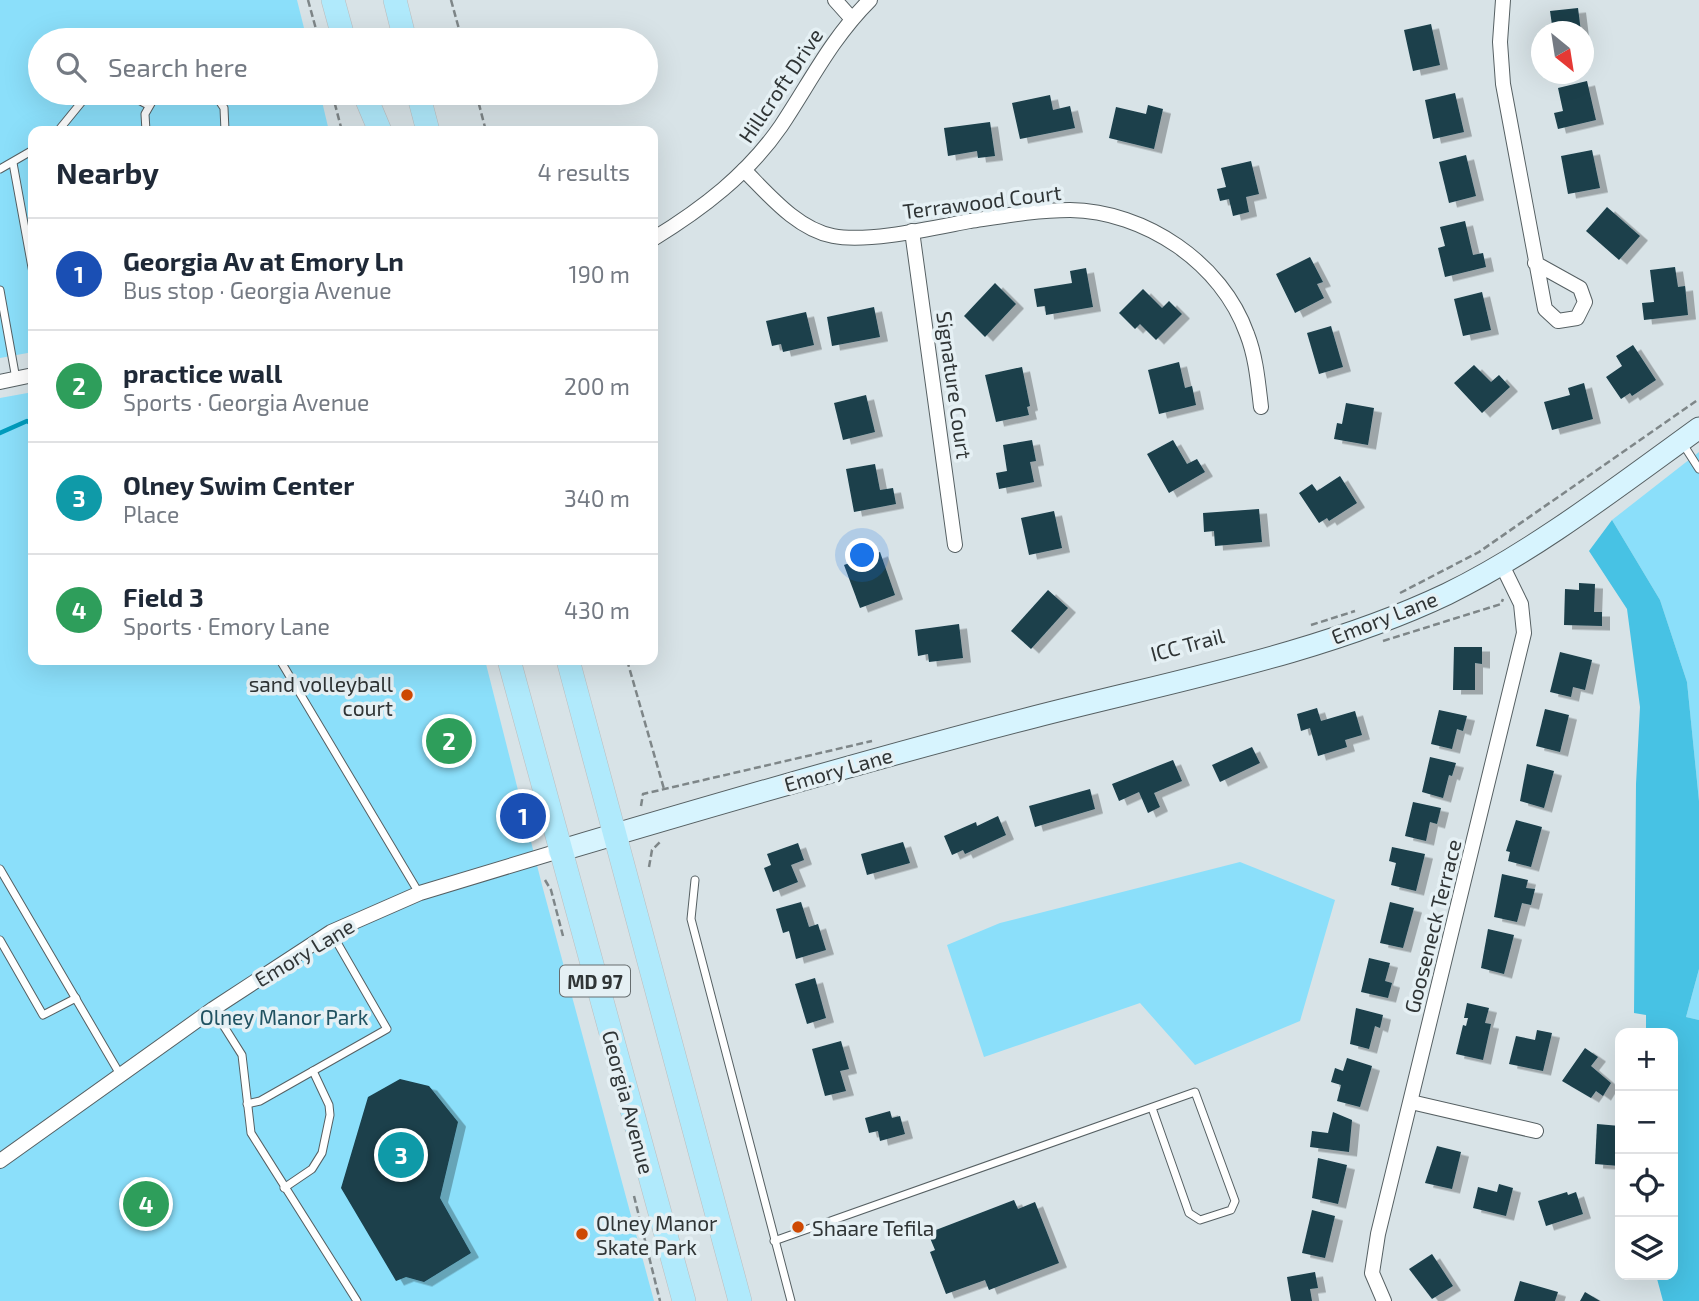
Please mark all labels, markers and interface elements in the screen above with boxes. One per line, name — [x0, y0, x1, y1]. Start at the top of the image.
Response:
north arrow — [1531, 21, 1594, 84]
street label: Hillcroft Drive — [733, 23, 827, 147]
search box — [28, 28, 658, 105]
icon: search — [52, 48, 90, 86]
text: Search here — [108, 51, 248, 82]
text: Nearby — [56, 154, 159, 190]
text: 4 results — [538, 158, 630, 186]
street label: Terrawood Court — [901, 179, 1063, 223]
text: Georgia Av at Emory Ln — [123, 245, 404, 276]
text: 1 — [74, 260, 84, 288]
text: 190 m — [569, 260, 630, 288]
text: Bus stop · Georgia Avenue — [123, 276, 392, 304]
street label: Signature Court — [932, 310, 978, 460]
text: practice wall — [123, 357, 282, 388]
text: 2 — [72, 372, 86, 400]
text: 200 m — [564, 372, 630, 400]
text: Sports · Georgia Avenue — [123, 388, 369, 416]
text: Olney Swim Center — [123, 469, 354, 500]
text: 3 — [72, 484, 86, 512]
text: 340 m — [564, 484, 630, 512]
text: Place — [123, 500, 179, 528]
your location — [845, 538, 879, 572]
text: Field 3 — [123, 581, 204, 612]
street label: Emory Lane — [1327, 585, 1441, 649]
text: 4 — [72, 596, 86, 624]
text: 430 m — [564, 596, 630, 624]
text: Sports · Emory Lane — [123, 612, 330, 640]
street label: ICC Trail — [1148, 622, 1227, 666]
place label: sand volleyball court — [249, 671, 394, 720]
marker: sand volleyball court — [399, 687, 415, 703]
pin: 2 — [426, 715, 472, 767]
street label: Emory Lane — [781, 742, 895, 796]
pin: 1 — [500, 790, 546, 842]
street label: Gooseneck Terrace — [1398, 836, 1466, 1016]
street label: Emory Lane — [250, 913, 358, 991]
road number: MD 97 — [560, 965, 630, 996]
park label: Olney Manor Park — [200, 1004, 369, 1029]
street label: Georgia Avenue — [598, 1027, 660, 1177]
map controls — [1615, 1028, 1678, 1280]
button: + — [1615, 1028, 1678, 1091]
button: − — [1615, 1091, 1678, 1154]
pin: 3 — [378, 1129, 424, 1181]
button: locate — [1615, 1154, 1678, 1217]
pin: 4 — [123, 1178, 169, 1230]
place label: Olney Manor Skate Park — [596, 1210, 718, 1259]
place label: Shaare Tefila — [812, 1215, 934, 1240]
button: layers — [1615, 1217, 1678, 1280]
marker: Shaare Tefila — [790, 1219, 806, 1235]
marker: Olney Manor Skate Park — [574, 1226, 590, 1242]

